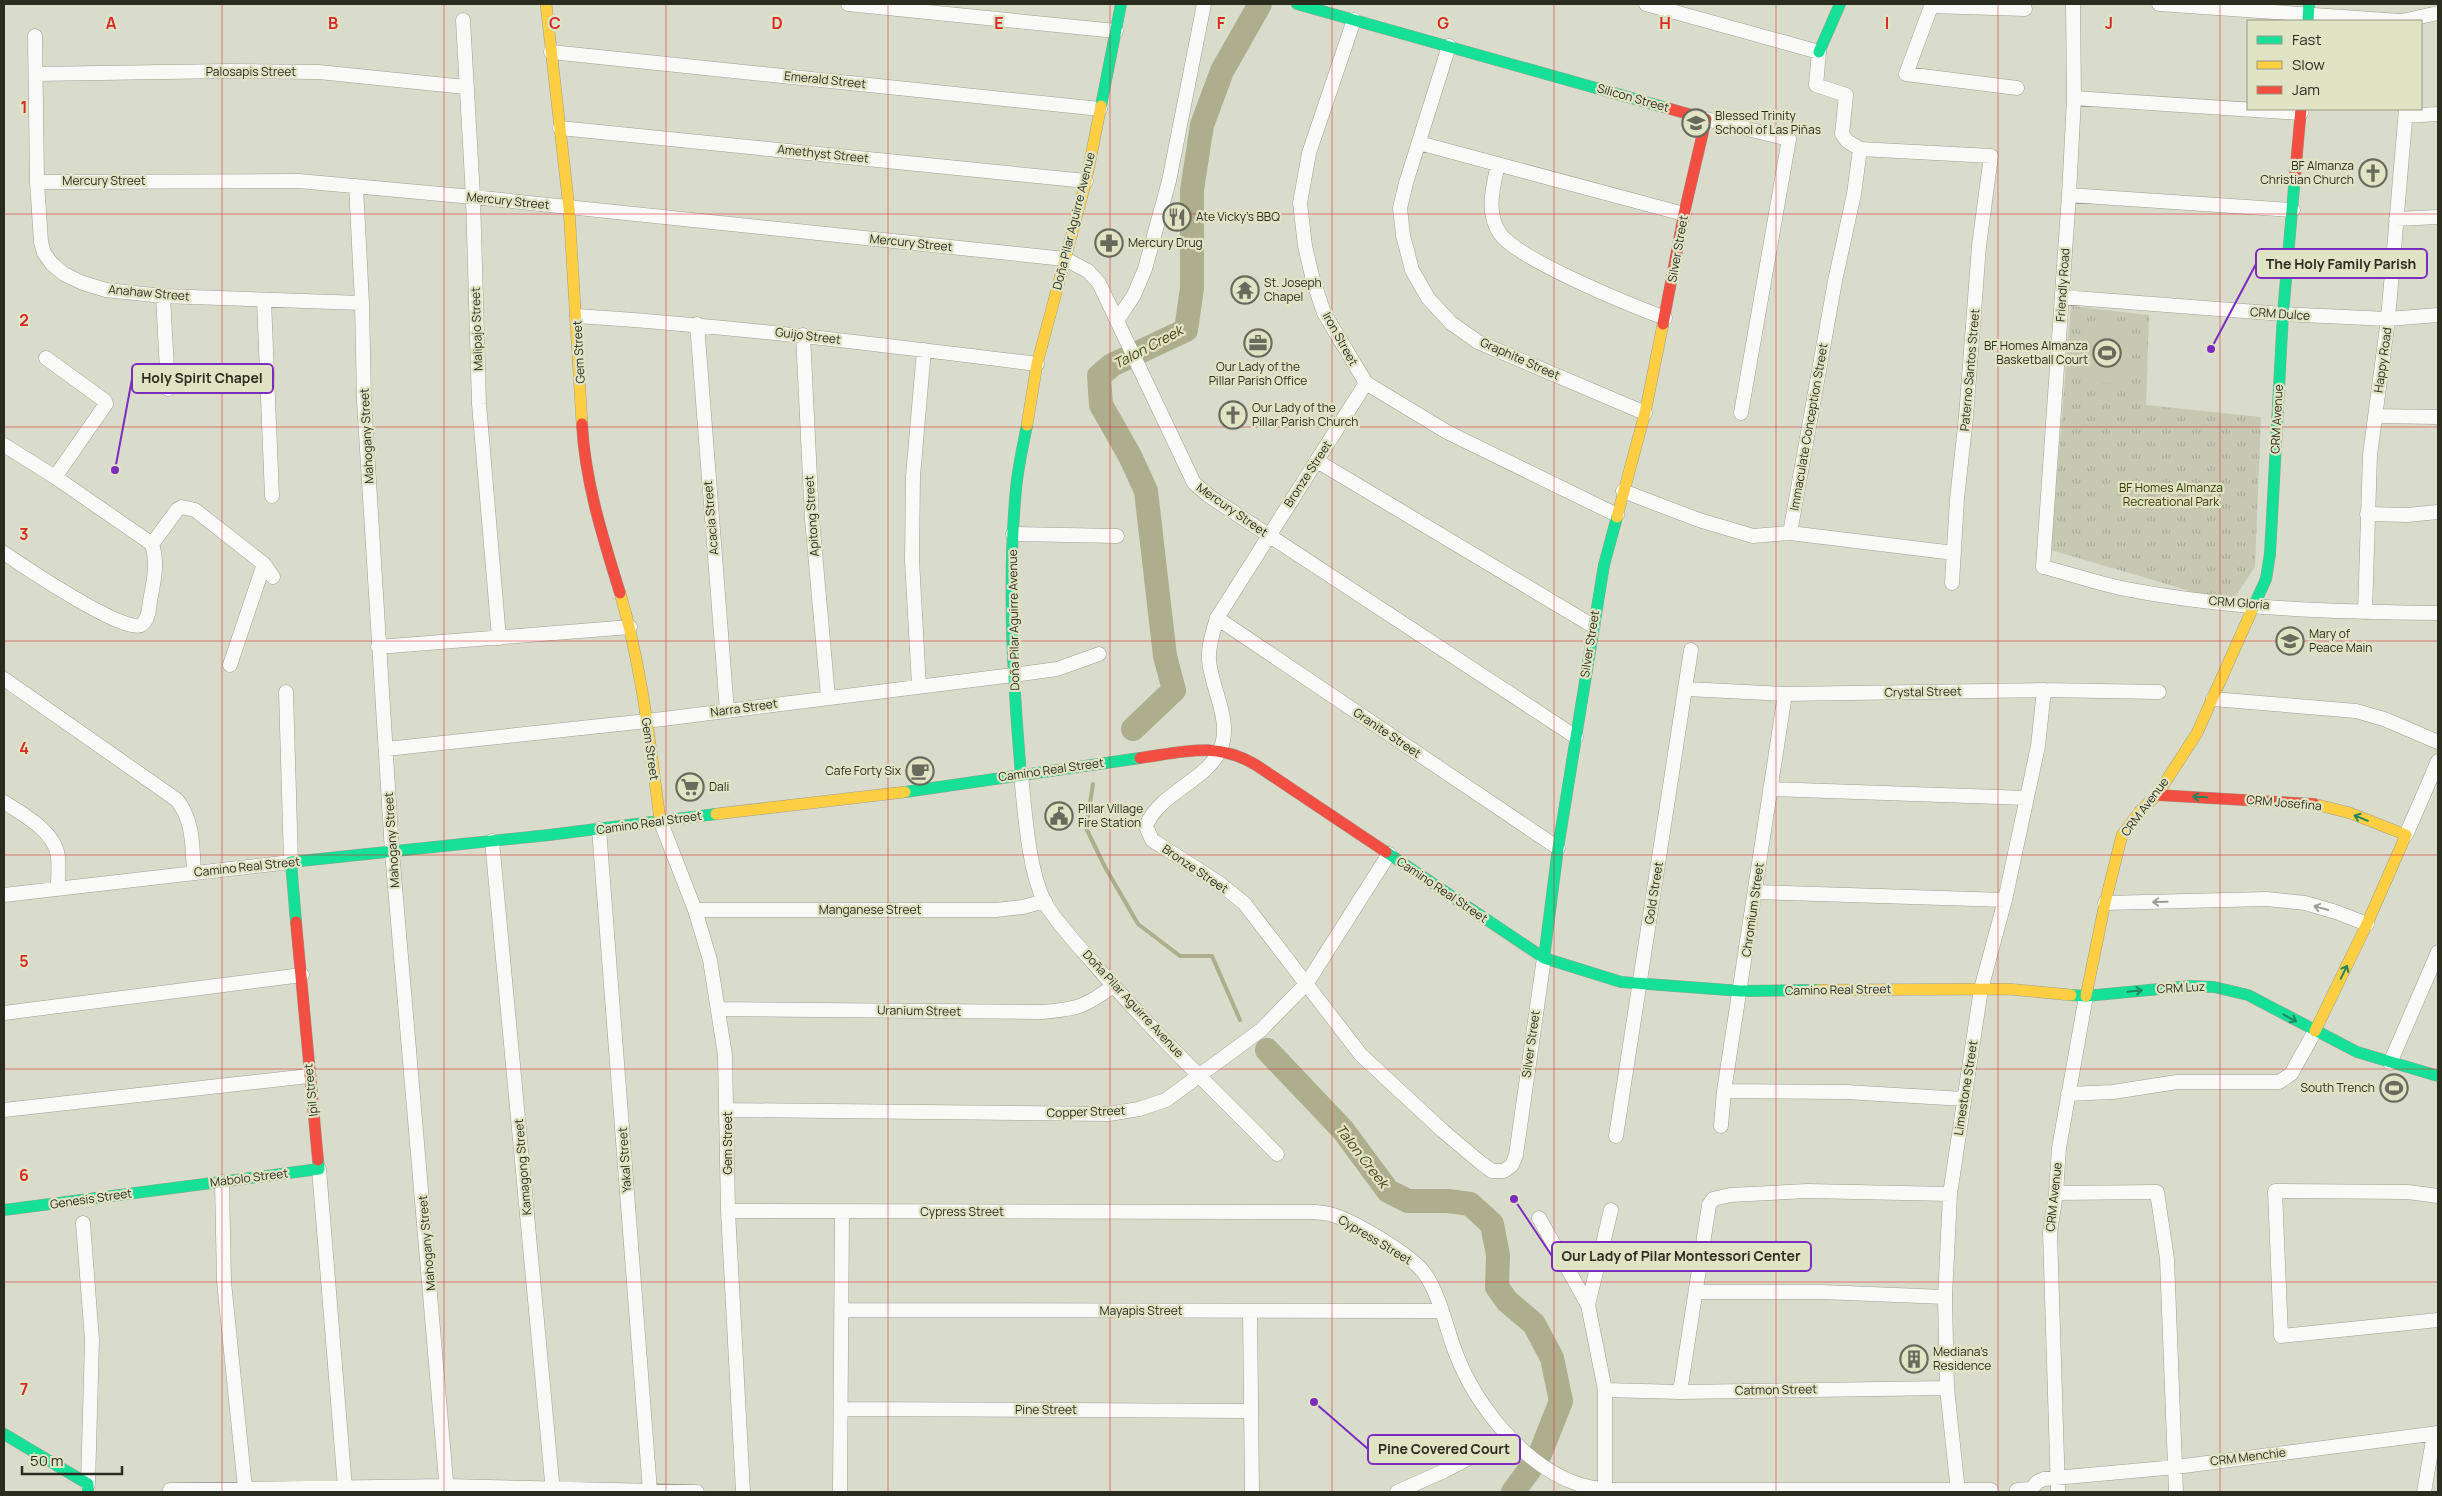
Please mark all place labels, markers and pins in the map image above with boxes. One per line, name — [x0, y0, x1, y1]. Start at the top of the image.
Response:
place label: Blessed Trinity School of Las Piñas — [1715, 107, 1821, 138]
school or university icon: Blessed Trinity School of Las Piñas — [1681, 108, 1711, 138]
place label: BF Almanza Christian Church — [2260, 157, 2354, 188]
church icon: BF Almanza Christian Church — [2358, 158, 2388, 188]
restaurant icon: Ate Vicky's BBQ — [1162, 202, 1192, 232]
place label: Ate Vicky's BBQ — [1196, 208, 1280, 225]
pharmacy icon: Mercury Drug — [1094, 228, 1124, 258]
place label: Mercury Drug — [1128, 234, 1203, 251]
callout: The Holy Family Parish — [2256, 249, 2427, 278]
place label: St. Joseph Chapel — [1264, 274, 1322, 305]
temple icon: St. Joseph Chapel — [1230, 275, 1260, 305]
office icon: Our Lady of the Pillar Parish Office — [1243, 328, 1273, 358]
place label: BF Homes Almanza Basketball Court — [1984, 337, 2088, 368]
sports icon: BF Homes Almanza Basketball Court — [2092, 338, 2122, 368]
place label: Our Lady of the Pillar Parish Office — [1209, 358, 1307, 389]
callout: Holy Spirit Chapel — [132, 364, 273, 393]
place label: Our Lady of the Pillar Parish Church — [1252, 399, 1358, 430]
church icon: Our Lady of the Pillar Parish Church — [1218, 400, 1248, 430]
place label: Mary of Peace Main — [2309, 625, 2372, 656]
school or university icon: Mary of Peace Main — [2275, 626, 2305, 656]
cafe icon: Cafe Forty Six — [905, 756, 935, 786]
place label: Cafe Forty Six — [825, 762, 902, 779]
supermarket icon: Dali — [675, 772, 705, 802]
place label: Dali — [709, 778, 729, 795]
place label: Pillar Village Fire Station — [1078, 800, 1143, 831]
public building icon: Pillar Village Fire Station — [1044, 801, 1074, 831]
sports icon: South Trench — [2379, 1073, 2409, 1103]
place label: South Trench — [2301, 1079, 2375, 1096]
callout: Our Lady of Pilar Montessori Center — [1552, 1242, 1811, 1271]
place label: Mediana's Residence — [1933, 1343, 1991, 1374]
building icon: Mediana's Residence — [1899, 1344, 1929, 1374]
callout: Pine Covered Court — [1368, 1435, 1520, 1464]

